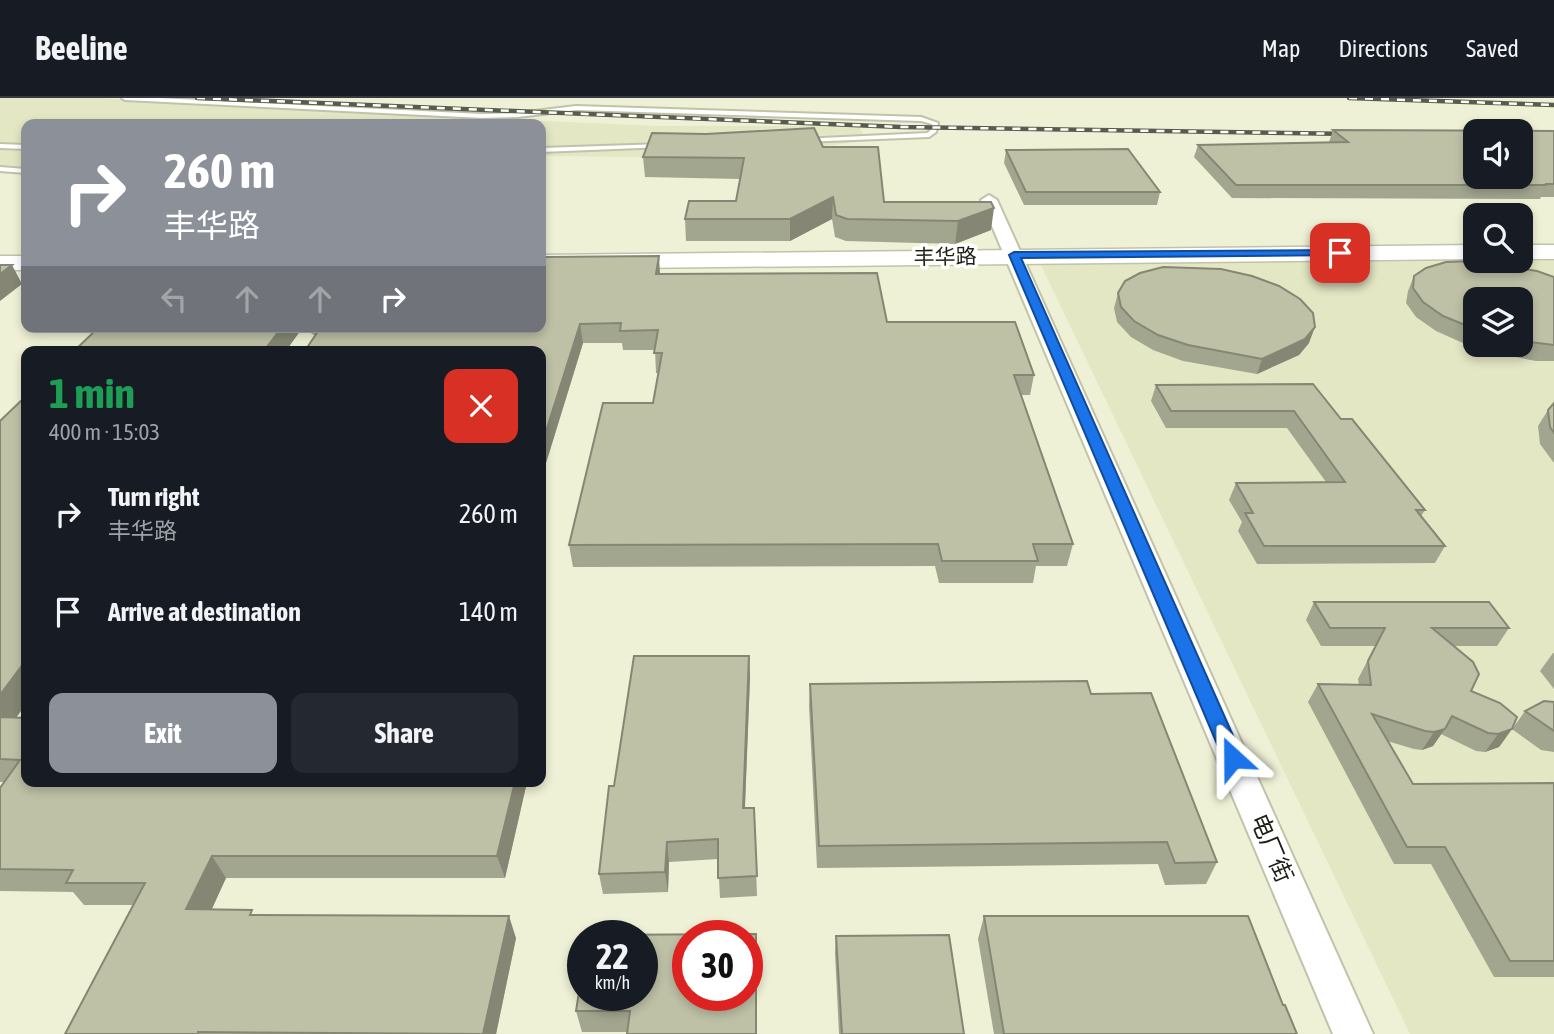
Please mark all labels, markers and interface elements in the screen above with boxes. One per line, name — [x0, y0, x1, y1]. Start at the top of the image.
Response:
text: Beeline — [35, 29, 128, 67]
text: Map — [1262, 35, 1300, 62]
text: Directions — [1338, 35, 1428, 62]
text: Saved — [1466, 35, 1519, 62]
map controls — [1463, 119, 1533, 357]
button: sound — [1463, 119, 1533, 189]
text: 260 m — [164, 142, 275, 198]
icon: right — [49, 147, 140, 238]
button: search — [1463, 203, 1533, 273]
text: 丰华路 — [164, 207, 260, 244]
pin — [1310, 223, 1370, 283]
icon: arrive — [1321, 234, 1359, 272]
street label: 丰华路 — [913, 243, 977, 269]
icon: left — [155, 280, 193, 318]
icon: ahead — [228, 280, 266, 318]
icon: ahead — [301, 280, 339, 318]
icon: right — [374, 280, 412, 318]
button: layers — [1463, 287, 1533, 357]
text: 1 min — [49, 369, 135, 417]
button: close — [444, 369, 518, 443]
text: 400 m · 15:03 — [49, 419, 160, 445]
text: Turn right — [108, 482, 199, 512]
icon: right — [49, 495, 87, 533]
text: 260 m — [459, 499, 518, 529]
text: 丰华路 — [108, 518, 177, 544]
icon: arrive — [49, 593, 87, 631]
text: Arrive at destination — [108, 597, 301, 627]
text: 140 m — [459, 597, 518, 627]
button: Exit — [49, 693, 277, 773]
button: Share — [291, 693, 518, 773]
position arrow — [1196, 721, 1270, 795]
street label: 电厂街 — [1246, 810, 1298, 886]
speed limit sign: 30 — [672, 920, 763, 1011]
text: 22 — [596, 936, 629, 976]
text: km/h — [595, 972, 630, 993]

